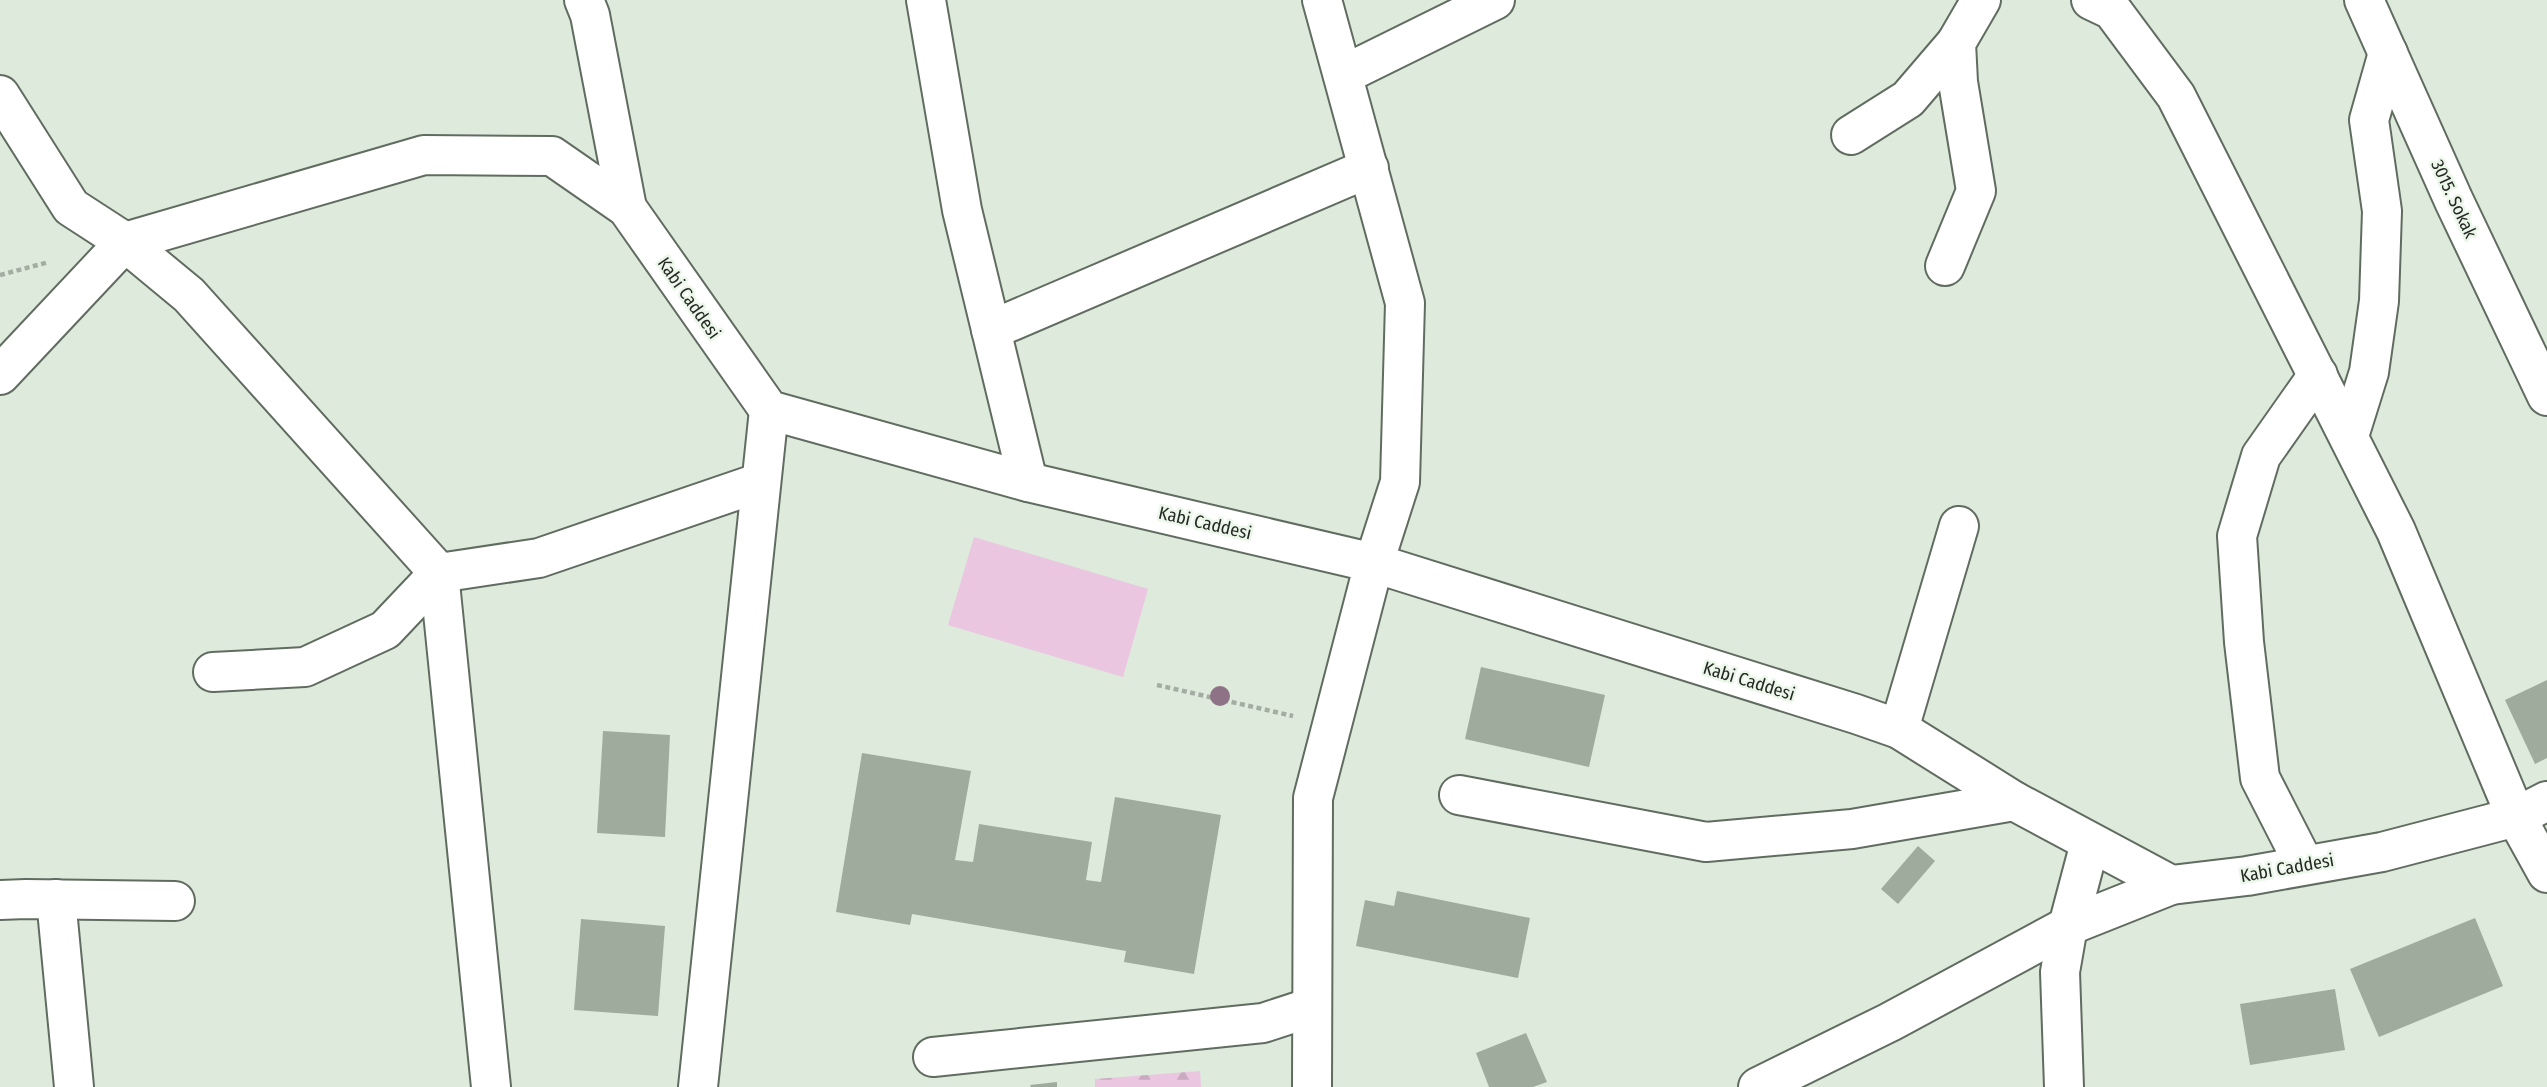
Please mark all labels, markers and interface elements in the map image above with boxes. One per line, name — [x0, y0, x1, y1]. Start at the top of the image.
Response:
street label: 3015. Sokak — [2426, 156, 2482, 242]
street label: Kabi Caddesi — [653, 253, 725, 343]
street label: Kabi Caddesi — [1156, 502, 1254, 544]
street label: Kabi Caddesi — [1700, 657, 1798, 705]
street label: Kabi Caddesi — [2238, 849, 2336, 887]

